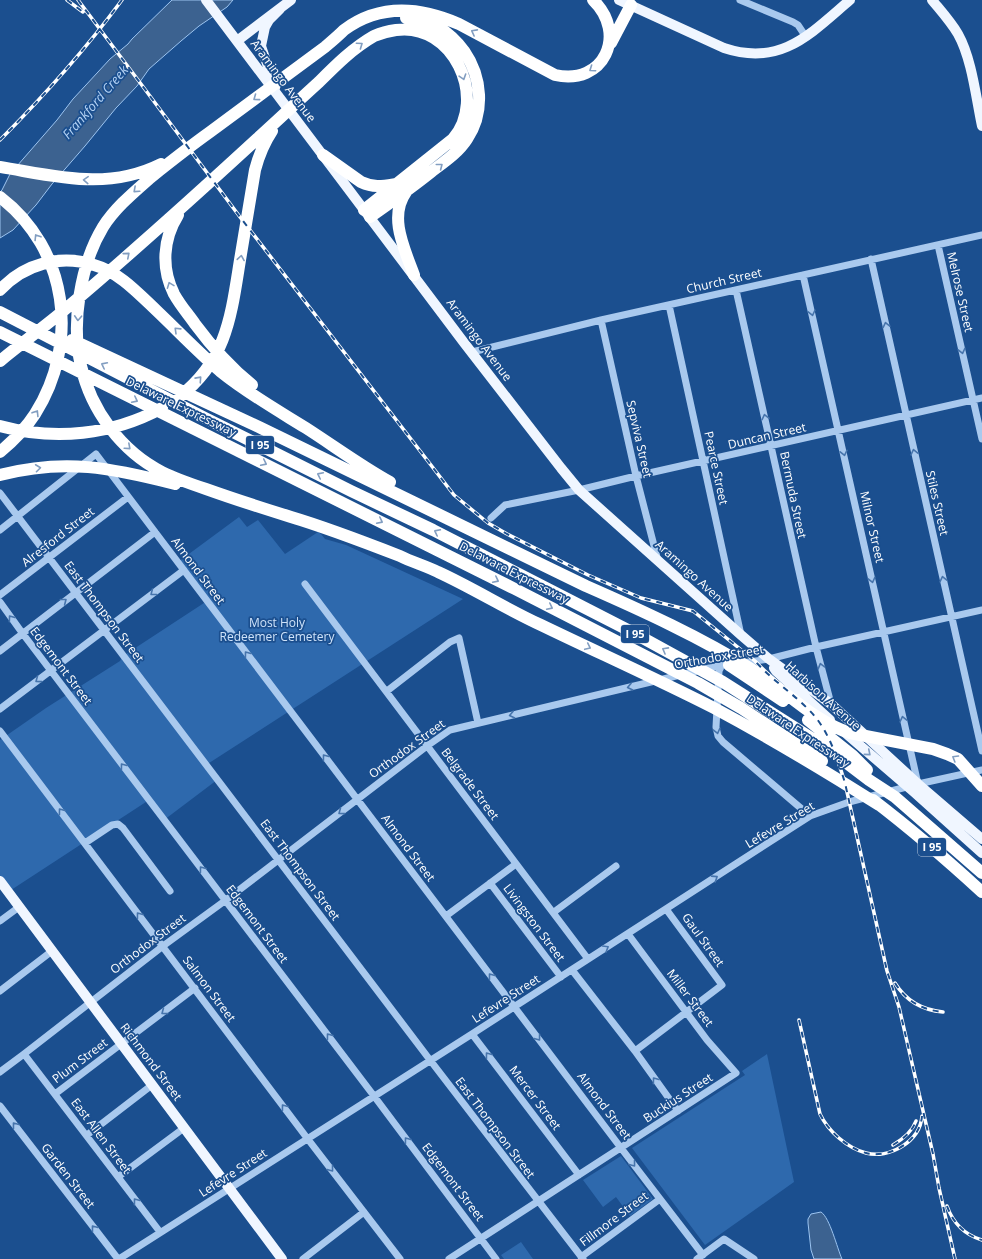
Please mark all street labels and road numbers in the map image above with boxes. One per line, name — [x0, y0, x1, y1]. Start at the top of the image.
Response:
street label: Aramingo Avenue — [247, 36, 320, 126]
street label: Melrose Street — [943, 250, 978, 334]
street label: Church Street — [685, 264, 763, 297]
street label: Aramingo Avenue — [443, 295, 516, 385]
street label: Delaware Expressway — [123, 372, 240, 441]
street label: Sepviva Street — [622, 398, 657, 479]
street label: Duncan Street — [726, 418, 808, 453]
street label: Pearce Street — [700, 430, 733, 506]
road number: I 95 — [246, 436, 274, 454]
street label: Bermuda Street — [776, 450, 811, 540]
street label: Stiles Street — [922, 469, 953, 537]
street label: Milnor Street — [856, 489, 889, 564]
street label: Alresford Street — [18, 503, 98, 570]
street label: Almond Street — [167, 534, 229, 608]
street label: Aramingo Avenue — [652, 536, 737, 615]
street label: Delaware Expressway — [456, 537, 573, 608]
street label: East Thompson Street — [61, 557, 148, 666]
street label: Edgemont Street — [26, 623, 96, 708]
road number: I 95 — [621, 625, 649, 643]
street label: Orthodox Street — [673, 640, 765, 673]
street label: Harbison Avenue — [782, 657, 865, 734]
street label: Delaware Expressway — [743, 690, 854, 772]
street label: Orthodox Street — [365, 715, 448, 782]
street label: Belgrade Street — [438, 744, 503, 823]
street label: Lefevre Street — [742, 797, 818, 852]
street label: Almond Street — [377, 811, 439, 885]
street label: East Thompson Street — [257, 815, 344, 924]
road number: I 95 — [918, 838, 946, 856]
street label: Livingston Street — [500, 880, 569, 965]
street label: Edgemont Street — [222, 881, 292, 966]
street label: Gaul Street — [678, 909, 729, 970]
street label: Orthodox Street — [106, 910, 189, 978]
street label: Salmon Street — [179, 952, 240, 1025]
street label: Miller Street — [663, 965, 718, 1030]
street label: Lefevre Street — [468, 970, 543, 1027]
street label: Richmond Street — [117, 1019, 186, 1104]
street label: Plum Street — [48, 1034, 111, 1087]
street label: Mercer Street — [506, 1062, 565, 1133]
street label: Almond Street — [573, 1069, 635, 1143]
street label: Buckius Street — [640, 1069, 716, 1126]
street label: East Thompson Street — [452, 1073, 539, 1182]
street label: East Allen Street — [67, 1094, 136, 1177]
street label: Edgemont Street — [418, 1139, 488, 1224]
street label: Garden Street — [38, 1140, 99, 1212]
street label: Lefevre Street — [195, 1144, 270, 1201]
street label: Fillmore Street — [576, 1187, 652, 1250]

